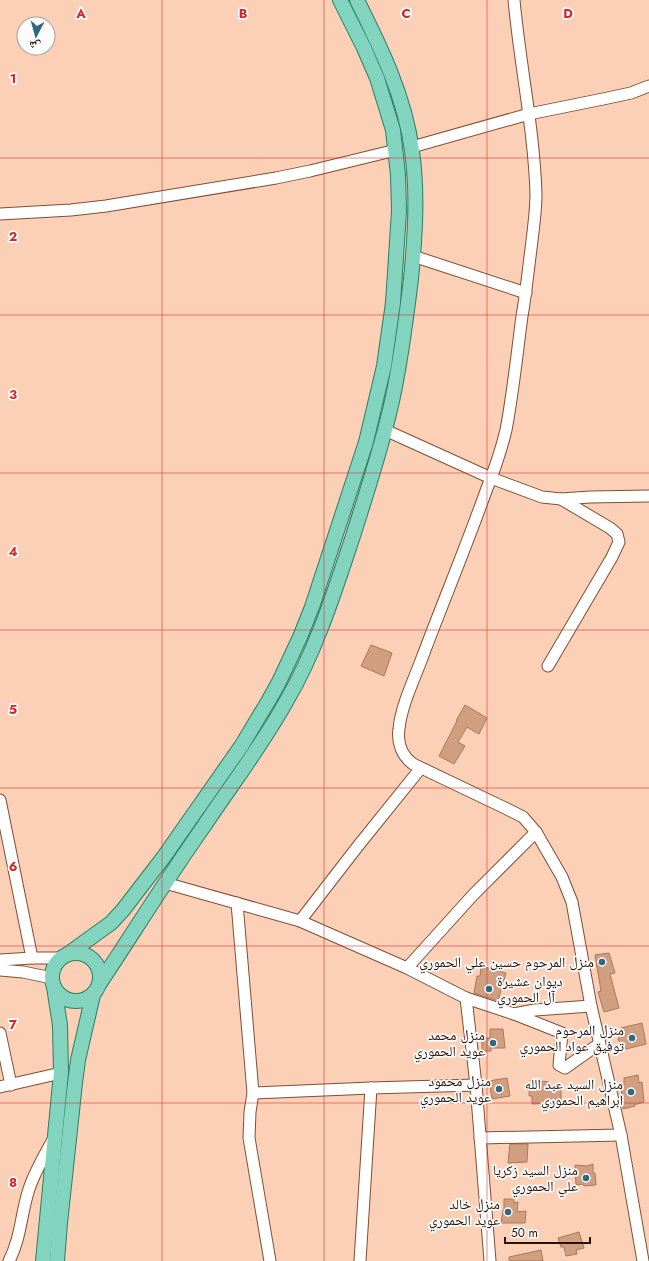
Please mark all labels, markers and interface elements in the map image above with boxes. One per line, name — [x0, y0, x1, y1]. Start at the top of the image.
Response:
text: A — [75, 4, 86, 23]
text: B — [239, 4, 248, 23]
text: C — [401, 4, 411, 23]
text: D — [563, 4, 573, 23]
north arrow — [16, 16, 56, 56]
text: ش — [28, 37, 42, 55]
text: 1 — [10, 69, 16, 88]
text: 2 — [9, 227, 17, 246]
text: 3 — [9, 385, 17, 404]
text: 4 — [8, 542, 18, 561]
text: 5 — [9, 700, 17, 719]
text: 6 — [9, 857, 18, 876]
place label: منزل المرحوم حسين علي الحموري — [419, 952, 594, 974]
marker: منزل المرحوم حسين علي الحموري — [597, 957, 607, 967]
place label: ديوان عشيرة آل الحموري — [497, 971, 563, 1009]
marker: ديوان عشيرة آل الحموري — [484, 984, 494, 994]
text: 7 — [9, 1015, 17, 1034]
place label: منزل المرحوم توفيق عواد الحموري — [520, 1020, 624, 1058]
place label: منزل محمد عويد الحموري — [414, 1025, 485, 1063]
marker: منزل المرحوم توفيق عواد الحموري — [627, 1033, 637, 1043]
marker: منزل محمد عويد الحموري — [488, 1038, 498, 1048]
place label: منزل محمود عويد الحموري — [420, 1071, 491, 1109]
place label: منزل السيد عبد الله ابراهيم الحموري — [525, 1074, 623, 1112]
marker: منزل محمود عويد الحموري — [494, 1084, 504, 1094]
marker: منزل السيد عبد الله ابراهيم الحموري — [626, 1087, 636, 1097]
place label: منزل السيد زكريا علي الحموري — [493, 1160, 578, 1198]
text: 8 — [9, 1173, 17, 1192]
marker: منزل السيد زكريا علي الحموري — [581, 1173, 591, 1183]
place label: منزل خالد عويد الحموري — [429, 1194, 500, 1232]
marker: منزل خالد عويد الحموري — [503, 1207, 513, 1217]
scale bar — [505, 1219, 590, 1245]
text: 50 m — [511, 1224, 538, 1242]

